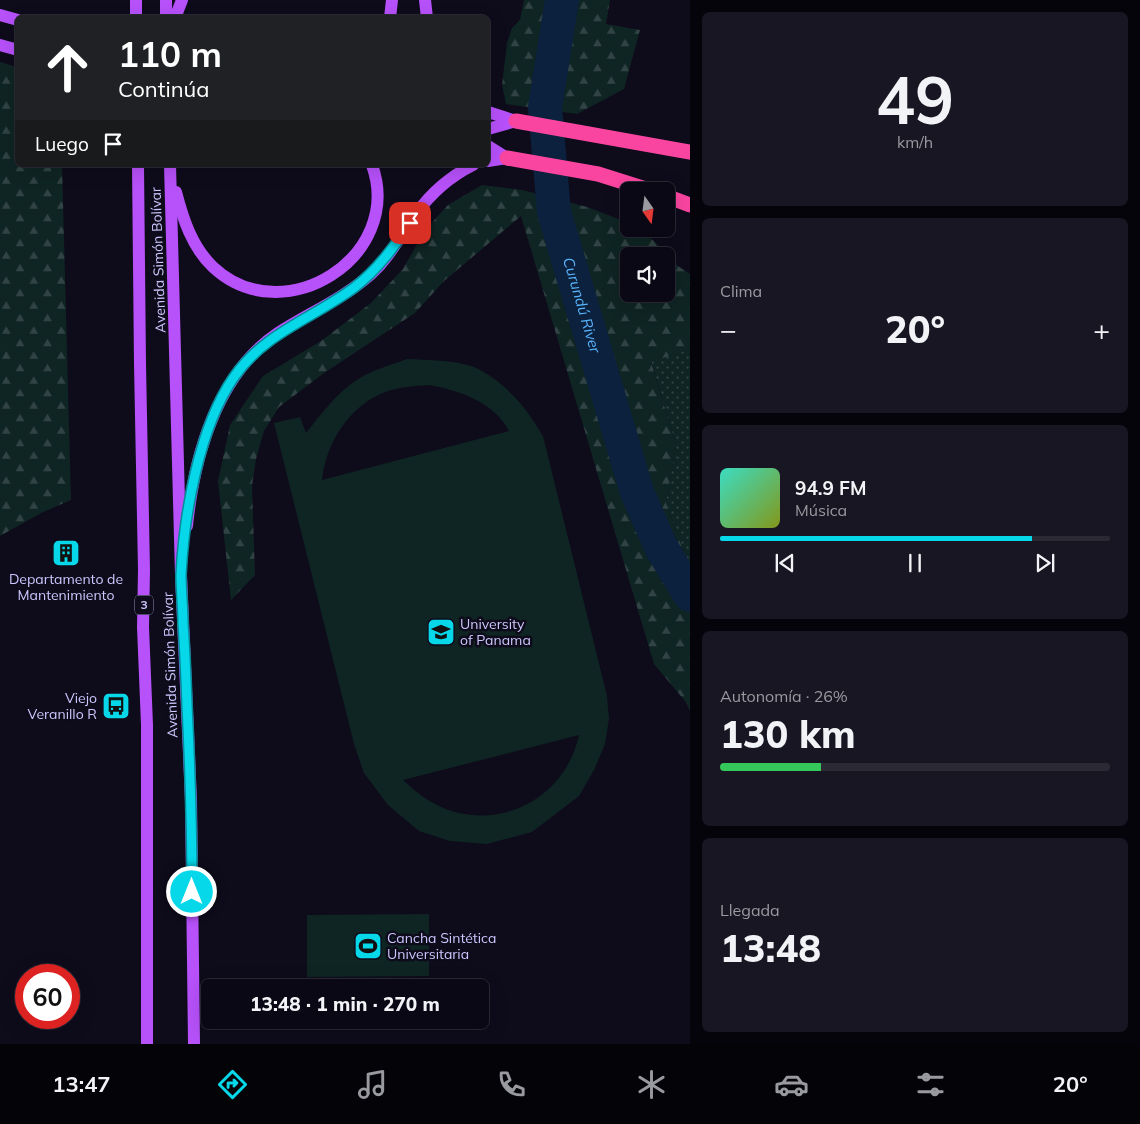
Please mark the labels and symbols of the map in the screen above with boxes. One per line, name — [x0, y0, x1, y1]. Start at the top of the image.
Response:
north arrow — [620, 182, 675, 238]
street label: Avenida Simón Bolívar — [146, 186, 170, 333]
pin — [389, 202, 431, 244]
water label: Curundú River — [559, 255, 605, 356]
building icon: Departamento de Mantenimiento — [51, 538, 81, 568]
place label: Departamento de Mantenimiento — [9, 570, 123, 604]
street label: Avenida Simón Bolívar — [158, 591, 182, 738]
road number: 3 — [135, 596, 153, 614]
place label: University of Panama — [460, 615, 531, 649]
school or university icon: University of Panama — [426, 617, 456, 647]
place label: Viejo Veranillo R — [27, 689, 97, 723]
bus stop icon: Viejo Veranillo R — [101, 691, 131, 721]
position arrow — [165, 865, 217, 917]
place label: Cancha Sintética Universitaria — [387, 929, 496, 963]
sports icon: Cancha Sintética Universitaria — [353, 931, 383, 961]
speed limit sign: 60 — [15, 964, 80, 1029]

